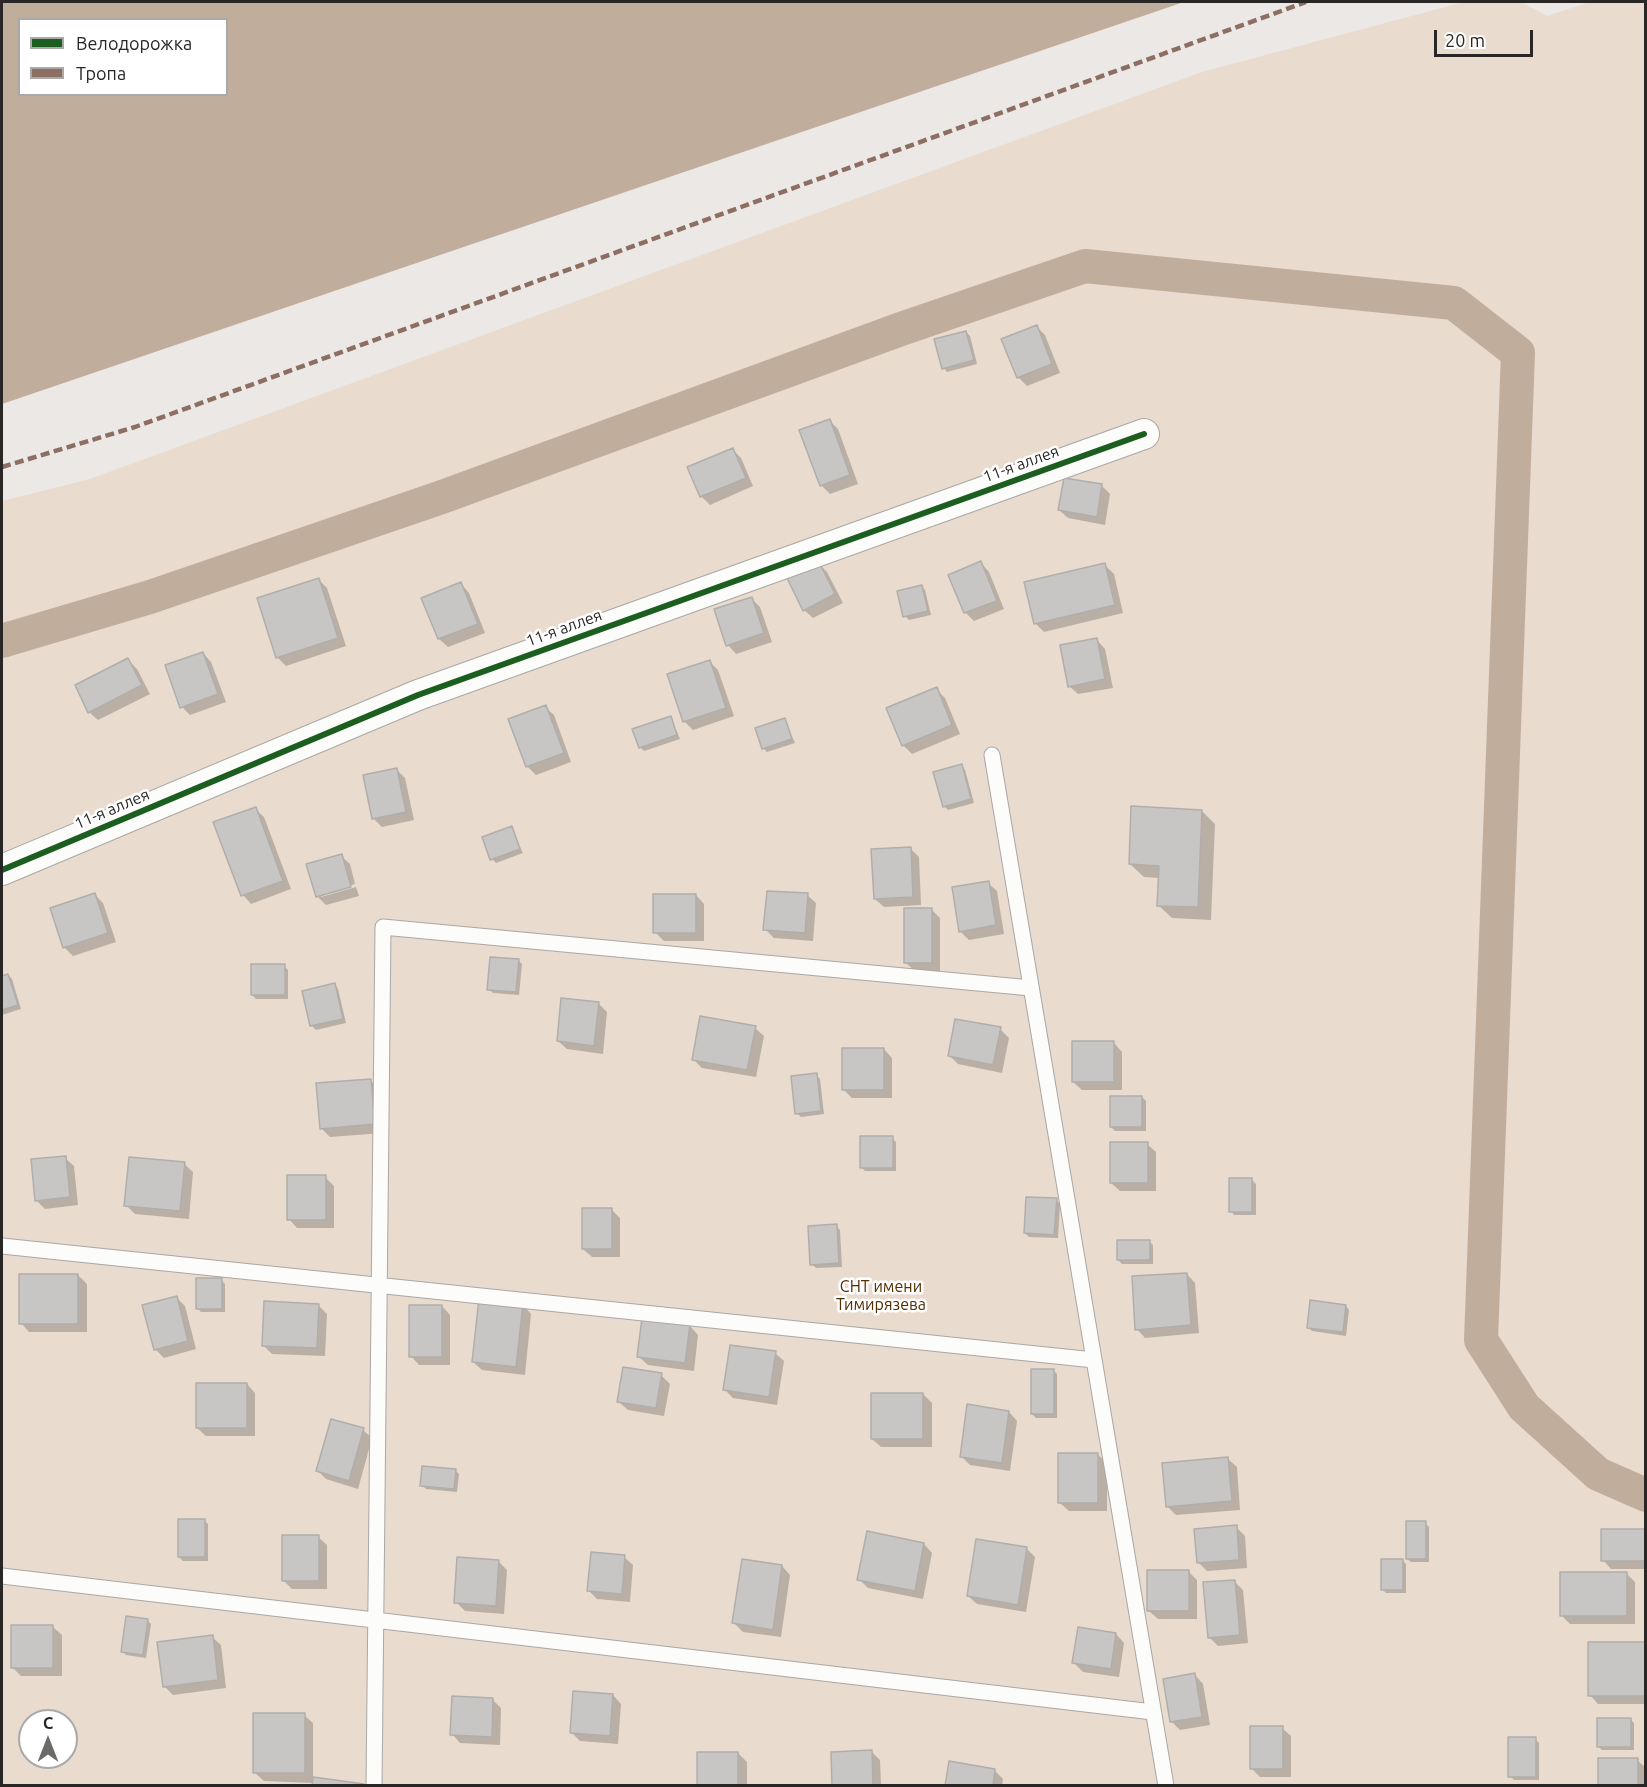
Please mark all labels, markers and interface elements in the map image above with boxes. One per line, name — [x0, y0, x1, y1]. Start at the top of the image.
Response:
legend — [18, 18, 228, 96]
scale bar — [1437, 18, 1536, 56]
text: 20 m — [1445, 30, 1485, 50]
text: Велодорожка — [76, 33, 192, 53]
text: Тропа — [76, 63, 126, 83]
street label: 11-я аллея — [980, 441, 1062, 487]
street label: 11-я аллея — [523, 605, 605, 651]
street label: 11-я аллея — [72, 785, 152, 833]
park label: СНТ имени Тимирязева — [836, 1277, 926, 1315]
north arrow — [18, 1709, 78, 1769]
text: С — [43, 1714, 53, 1732]

